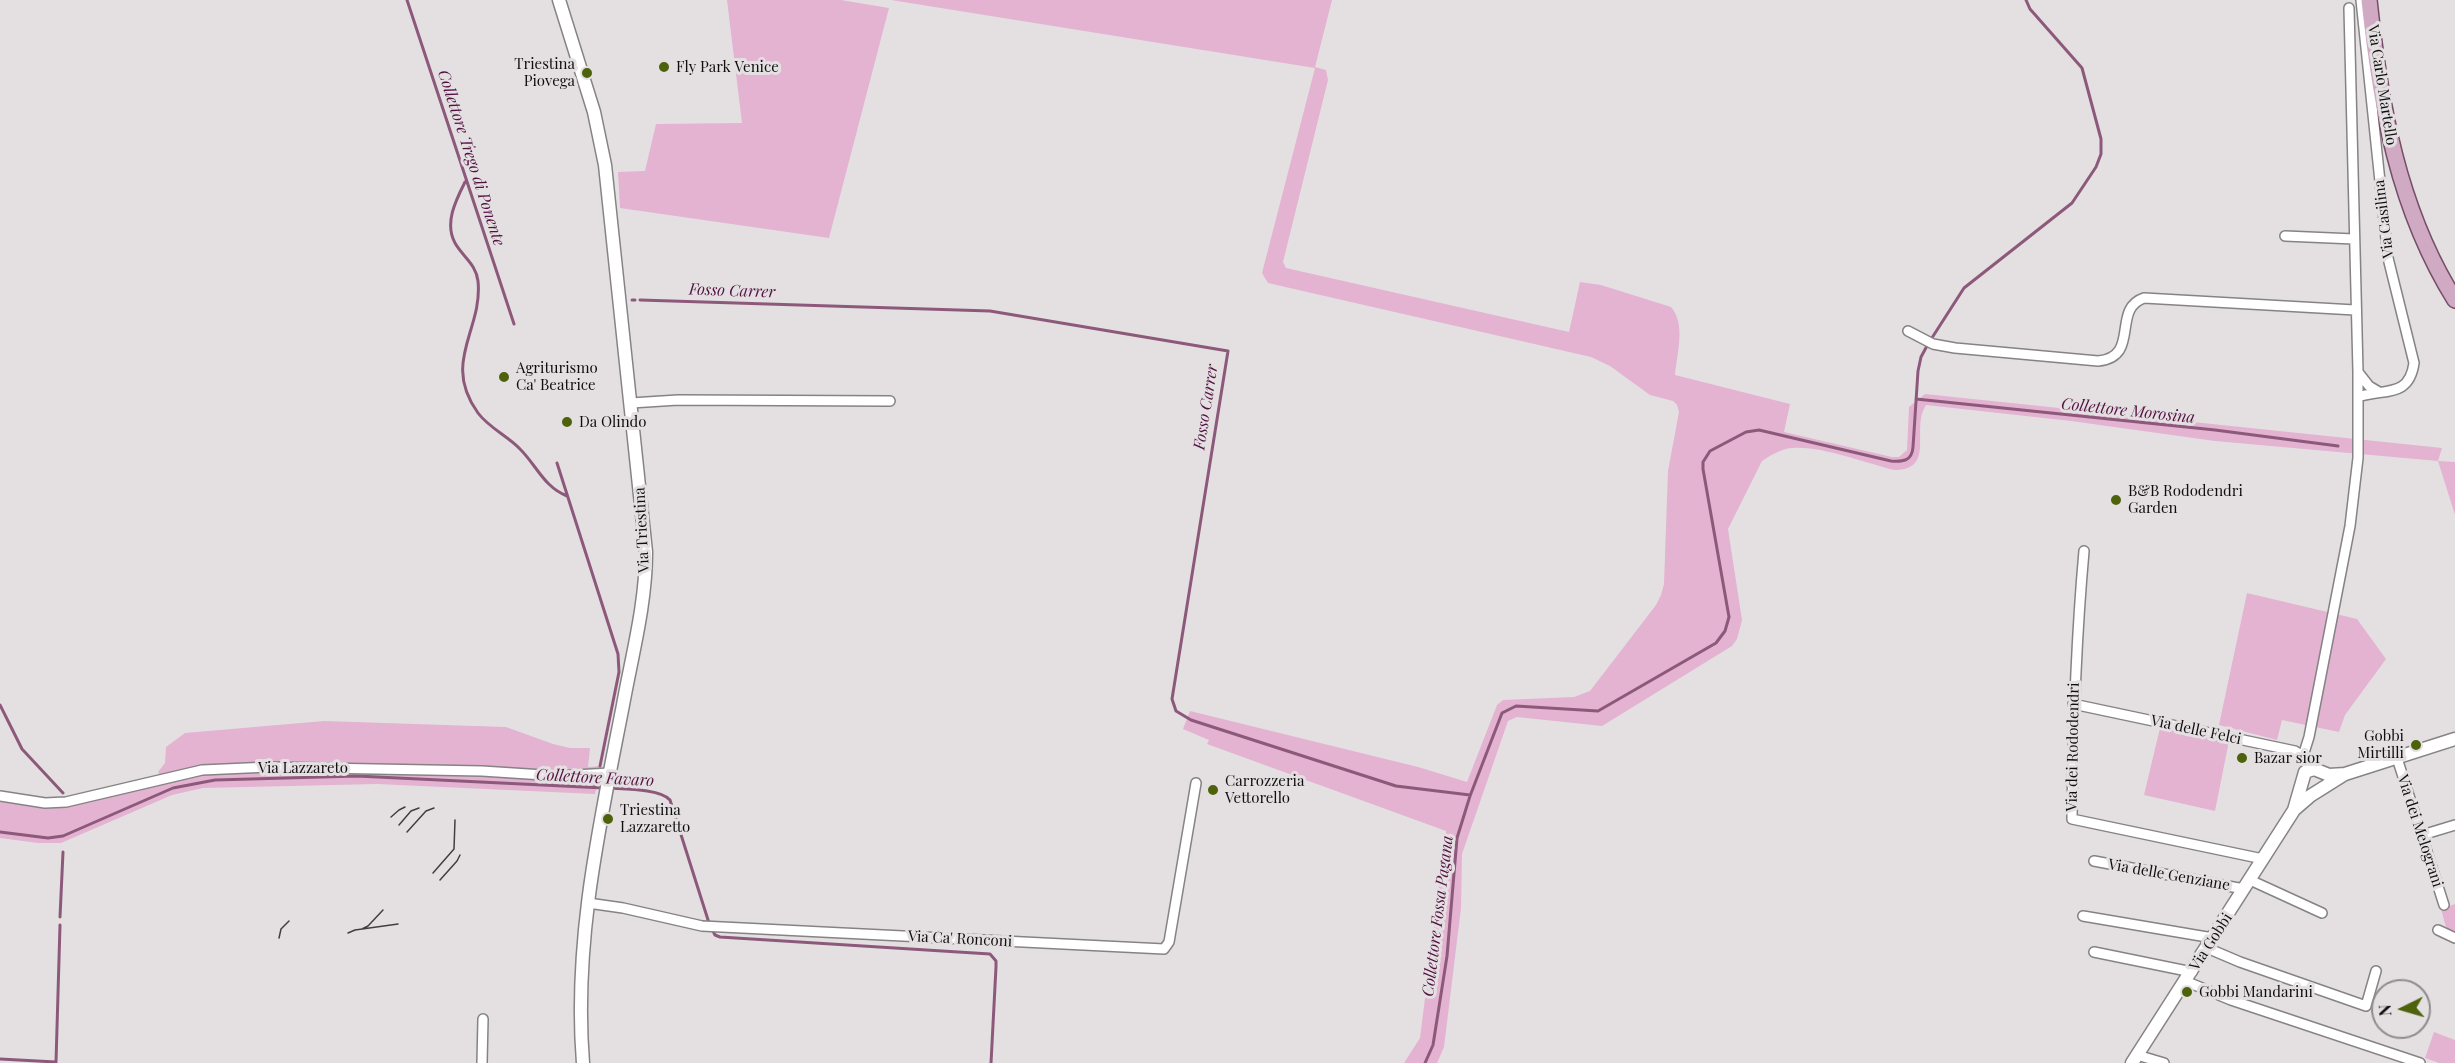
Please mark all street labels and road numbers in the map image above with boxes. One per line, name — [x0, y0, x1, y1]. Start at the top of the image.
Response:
street label: Via Carlo Martello — [2364, 24, 2400, 146]
street label: Via Casilina — [2370, 179, 2398, 259]
street label: Via Triestina — [631, 487, 653, 573]
street label: Via dei Rododendri — [2063, 682, 2083, 812]
street label: Via delle Felci — [2149, 712, 2243, 748]
street label: Via Lazzareto — [258, 759, 348, 777]
street label: Via dei Melograni — [2393, 772, 2447, 890]
street label: Via delle Genziane — [2107, 855, 2231, 895]
street label: Via Gobbi — [2186, 910, 2236, 974]
street label: Via Ca' Ronconi — [907, 927, 1013, 951]

